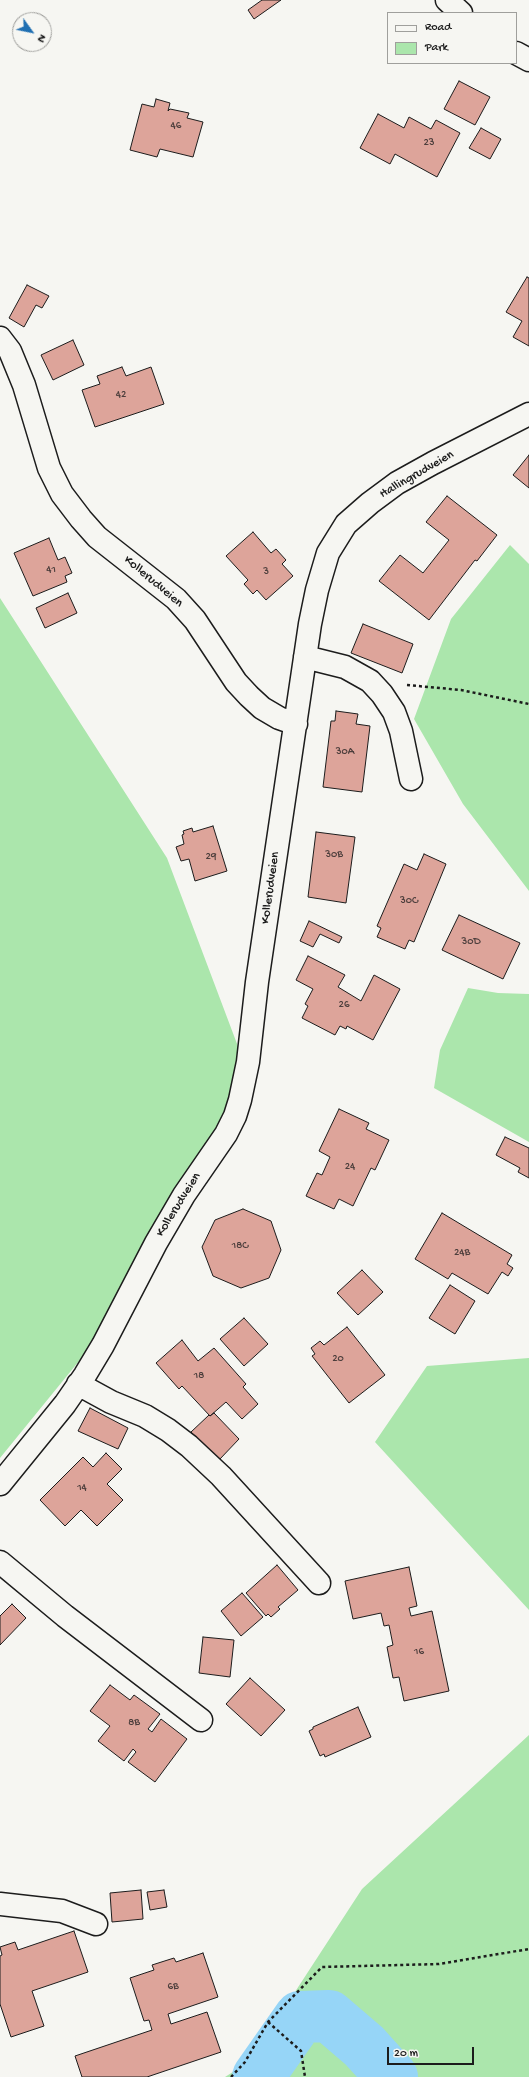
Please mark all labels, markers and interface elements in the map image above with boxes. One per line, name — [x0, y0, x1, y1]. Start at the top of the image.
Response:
north arrow — [12, 12, 52, 52]
legend — [387, 12, 517, 64]
text: Road — [425, 21, 451, 35]
text: N — [34, 32, 48, 44]
text: Park — [425, 41, 448, 55]
house number: 46 — [171, 119, 181, 133]
house number: 23 — [423, 136, 435, 150]
house number: 42 — [116, 388, 126, 402]
street label: Hallingrudveien — [377, 447, 457, 503]
street label: Kollerudveien — [120, 553, 186, 611]
house number: 41 — [46, 563, 56, 577]
house number: 3 — [263, 565, 269, 579]
house number: 30A — [336, 745, 354, 759]
house number: 30B — [325, 848, 343, 862]
house number: 29 — [206, 850, 216, 864]
street label: Kollerudveien — [258, 851, 284, 925]
house number: 30C — [400, 894, 418, 908]
house number: 30D — [461, 935, 481, 949]
house number: 26 — [339, 998, 349, 1012]
house number: 24 — [345, 1160, 355, 1174]
street label: Kollerudveien — [153, 1170, 205, 1240]
house number: 18C — [232, 1239, 248, 1253]
house number: 24B — [454, 1246, 470, 1260]
house number: 20 — [332, 1352, 344, 1366]
house number: 18 — [194, 1369, 204, 1383]
house number: 14 — [77, 1481, 87, 1495]
house number: 16 — [414, 1645, 424, 1659]
house number: 8B — [128, 1716, 140, 1730]
house number: 6B — [167, 1980, 179, 1994]
scale bar — [389, 2039, 476, 2065]
text: 20 m — [394, 2047, 418, 2061]

